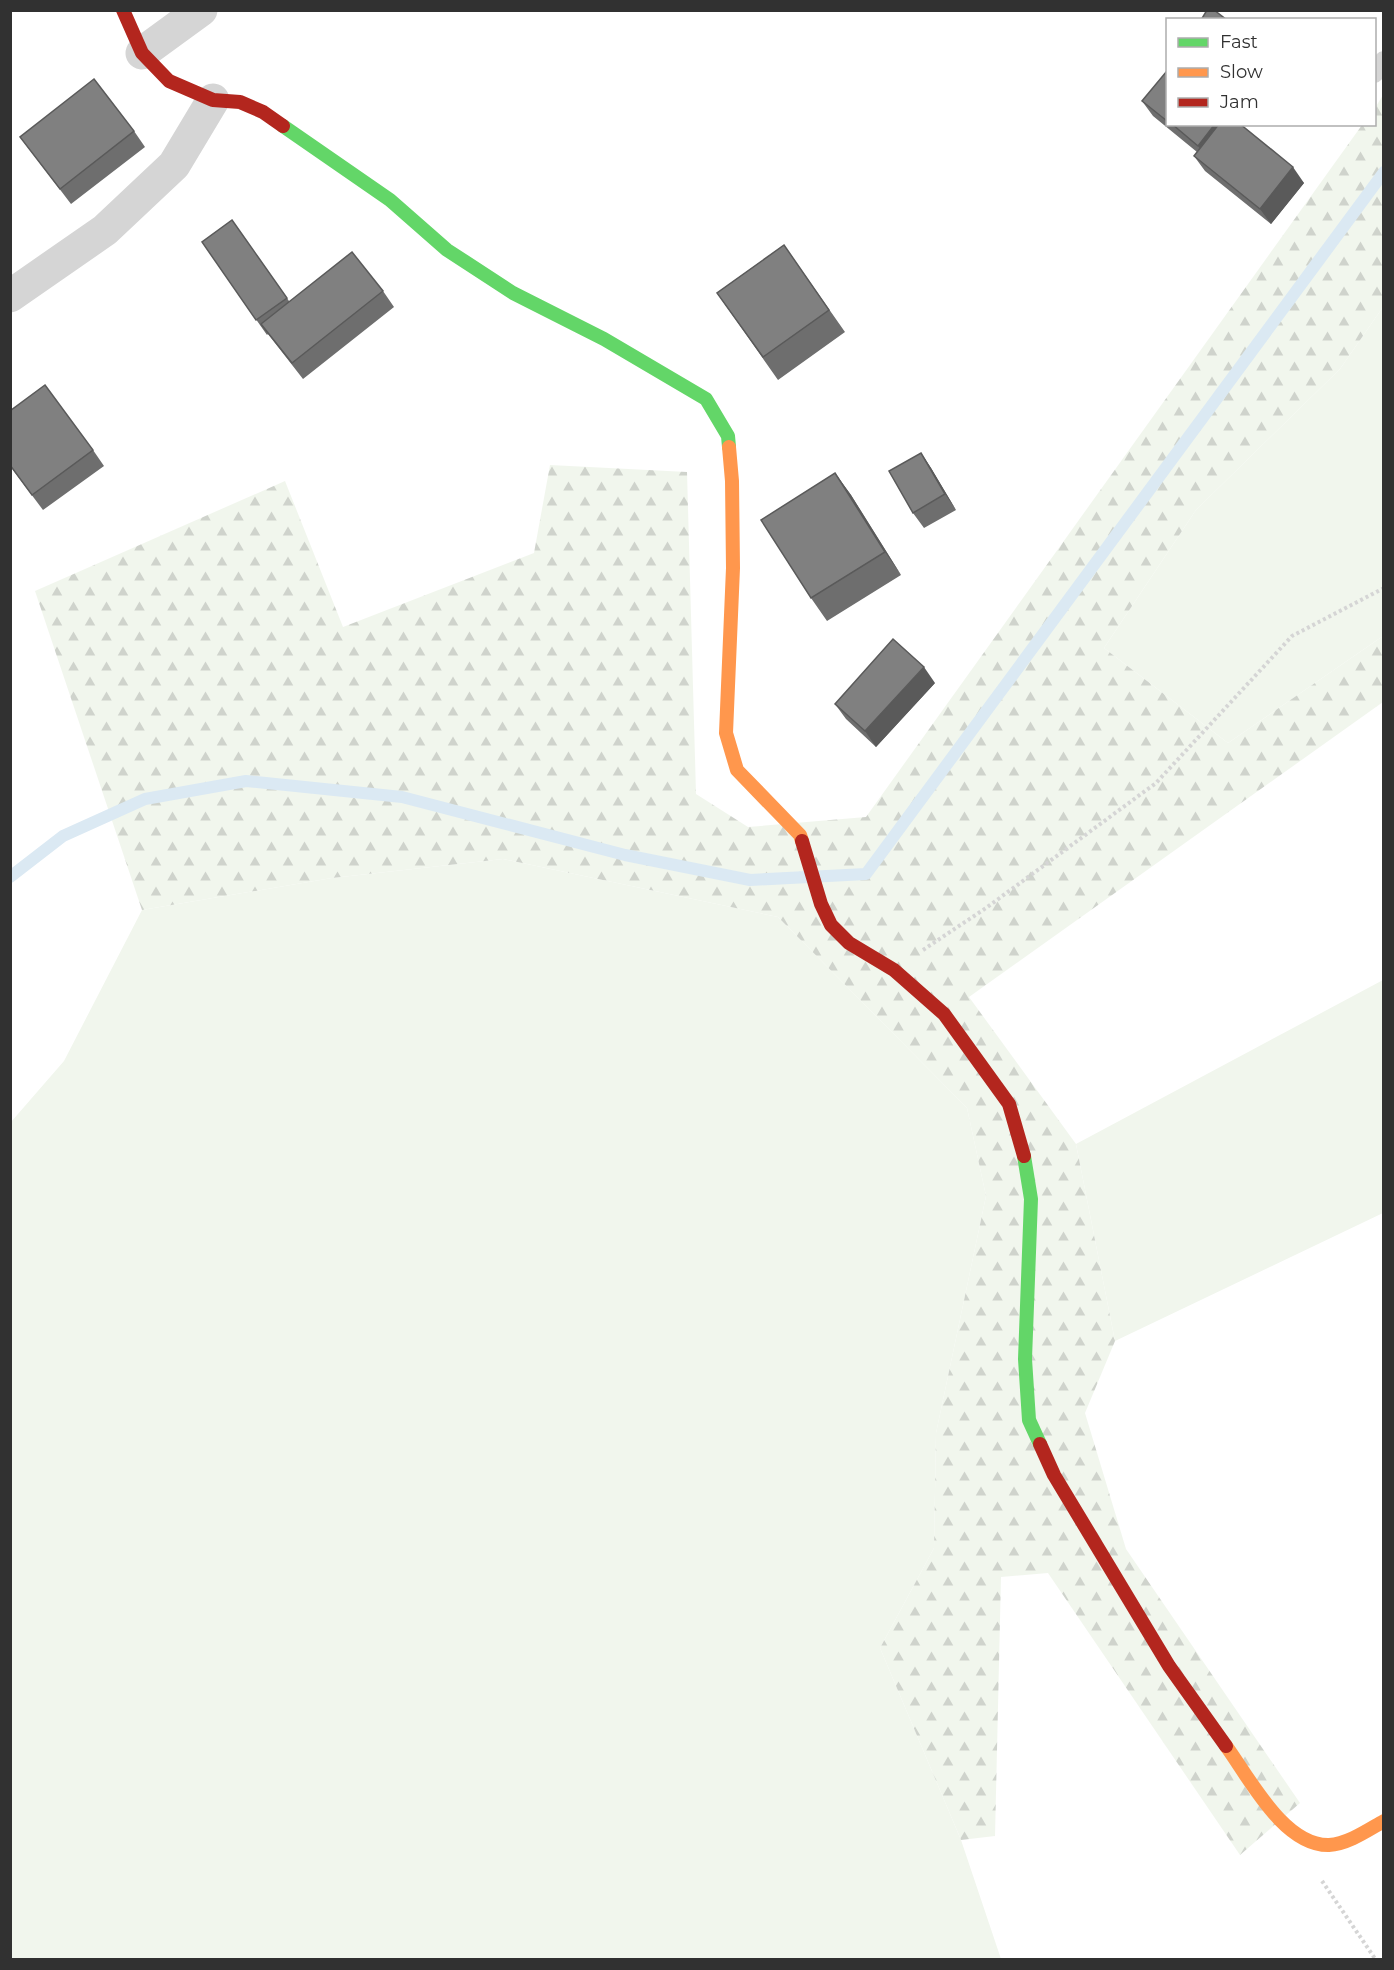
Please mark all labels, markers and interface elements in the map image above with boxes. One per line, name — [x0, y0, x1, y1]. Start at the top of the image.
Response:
legend — [1166, 18, 1376, 126]
text: Fast — [1220, 31, 1258, 53]
text: Slow — [1220, 61, 1263, 83]
text: Jam — [1219, 91, 1259, 113]

